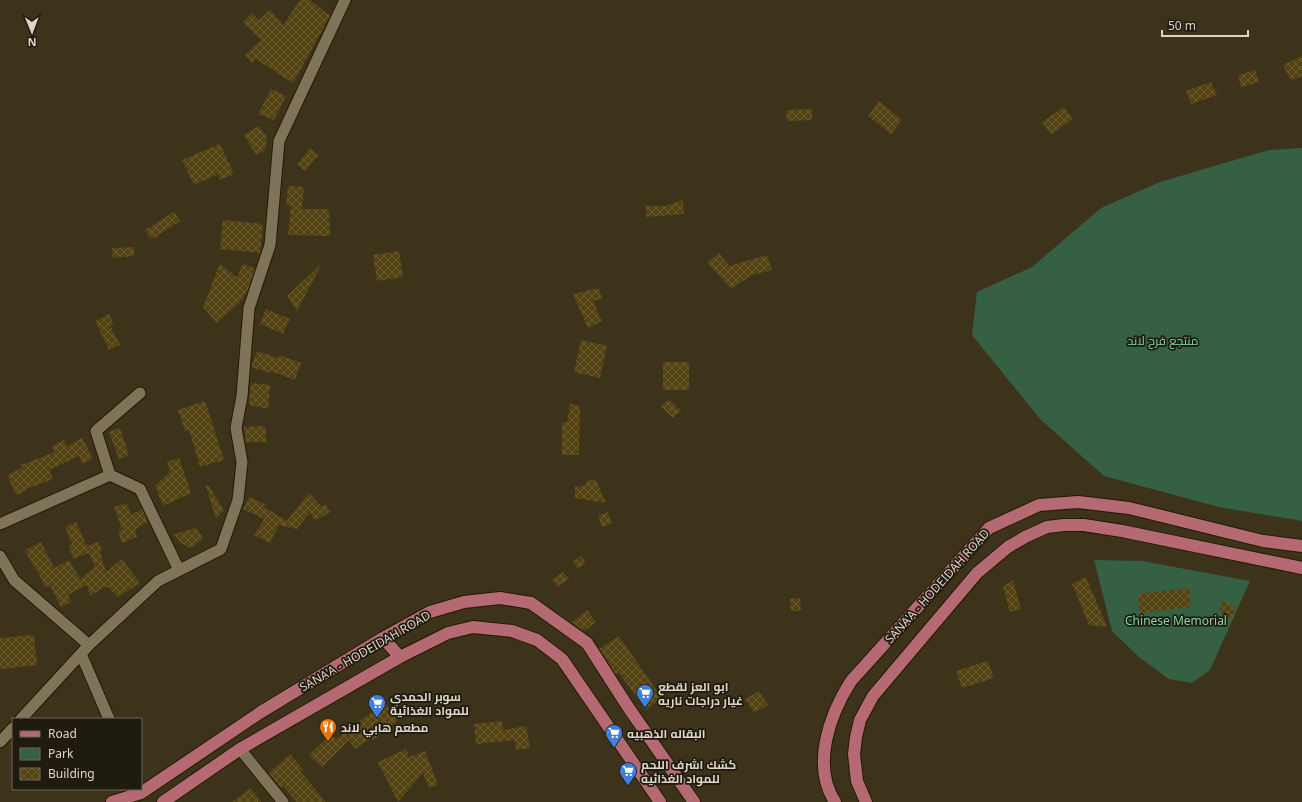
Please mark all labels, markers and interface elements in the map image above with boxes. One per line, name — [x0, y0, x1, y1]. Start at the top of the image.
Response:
north arrow — [12, 12, 52, 52]
scale bar — [1162, 12, 1248, 38]
text: 50 m — [1168, 17, 1196, 34]
text: N — [28, 35, 37, 50]
park label: منتجع فرح لاند — [1127, 332, 1199, 349]
street label: SANA'A - HODEIDAH ROAD — [881, 525, 993, 647]
street label: SANA'A - HODEIDAH ROAD — [296, 606, 434, 696]
park label: Chinese Memorial — [1125, 612, 1227, 629]
place label: ابو العز لقطع غيار دراجات ناريه — [658, 678, 743, 709]
supermarket icon: ابو العز لقطع غيار دراجات ناريه — [635, 683, 655, 708]
place label: سوبر الحمدي للمواد الغذائية — [390, 688, 469, 719]
supermarket icon: سوبر الحمدي للمواد الغذائية — [367, 693, 387, 718]
restaurant icon: مطعم هابي لاند — [318, 717, 338, 742]
legend — [12, 718, 142, 790]
place label: مطعم هابي لاند — [341, 719, 429, 738]
supermarket icon: البقاله الذهبيه — [604, 723, 624, 748]
text: Road — [48, 725, 77, 742]
place label: البقاله الذهبيه — [627, 725, 705, 742]
text: Park — [48, 745, 74, 762]
place label: كشك اشرف اللحم للمواد الغذائيه — [641, 756, 736, 787]
supermarket icon: كشك اشرف اللحم للمواد الغذائيه — [618, 761, 638, 786]
text: Building — [48, 765, 95, 782]

